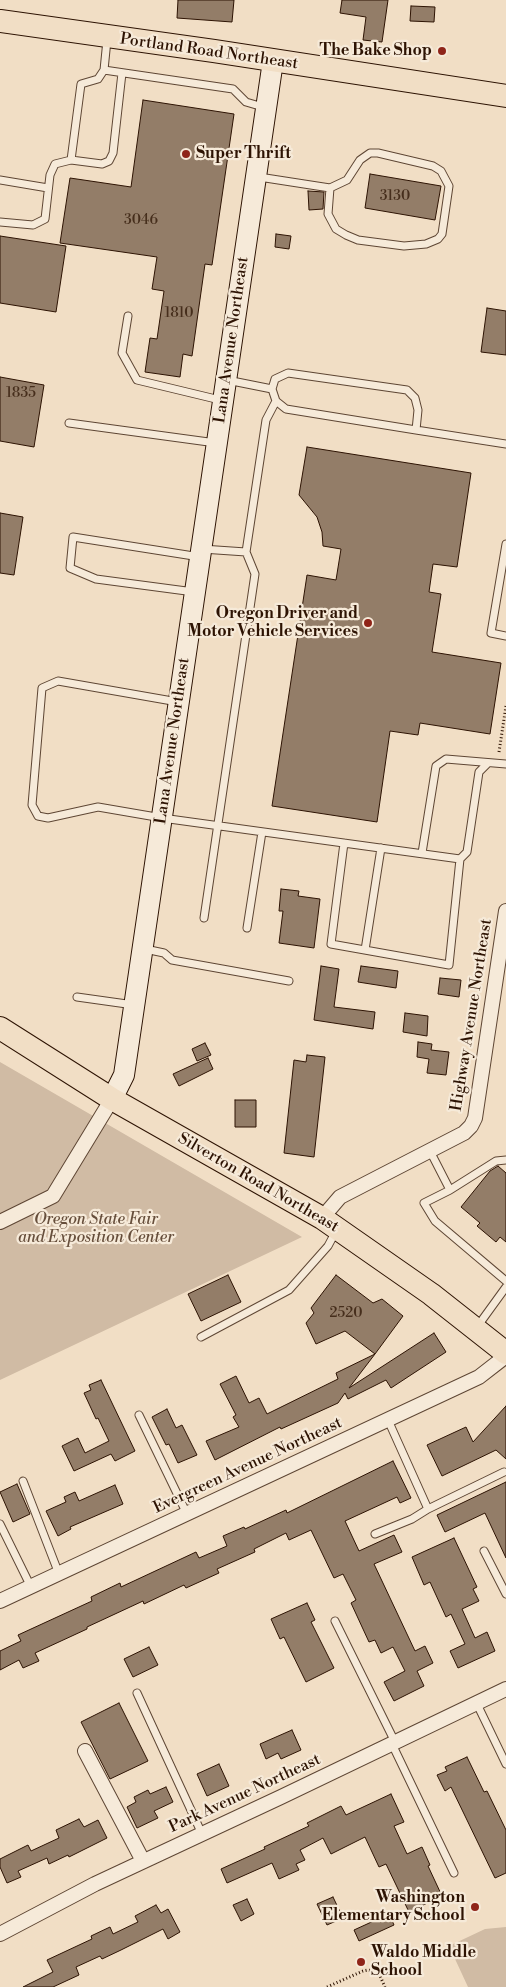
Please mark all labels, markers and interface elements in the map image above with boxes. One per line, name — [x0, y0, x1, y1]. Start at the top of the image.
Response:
street label: Portland Road Northeast — [119, 30, 299, 74]
place label: The Bake Shop — [320, 41, 432, 61]
marker: The Bake Shop — [436, 45, 448, 57]
place label: Super Thrift — [196, 144, 291, 164]
marker: Super Thrift — [180, 148, 192, 160]
house number: 3130 — [380, 189, 410, 205]
house number: 3046 — [124, 213, 158, 229]
street label: Lana Avenue Northeast — [211, 255, 253, 425]
house number: 1810 — [165, 306, 193, 322]
house number: 1835 — [6, 386, 36, 402]
place label: Oregon Driver and Motor Vehicle Services — [187, 604, 358, 642]
marker: Oregon Driver and Motor Vehicle Services — [362, 617, 374, 629]
street label: Lana Avenue Northeast — [152, 656, 194, 826]
street label: Highway Avenue Northeast — [447, 917, 497, 1113]
street label: Silverton Road Northeast — [174, 1129, 342, 1237]
park label: Oregon State Fair and Exposition Center — [18, 1210, 174, 1248]
house number: 2520 — [330, 1306, 362, 1322]
street label: Evergreen Avenue Northeast — [151, 1414, 345, 1518]
street label: Park Avenue Northeast — [166, 1750, 324, 1838]
place label: Washington Elementary School — [322, 1888, 465, 1926]
marker: Washington Elementary School — [469, 1901, 481, 1913]
place label: Waldo Middle School — [371, 1943, 476, 1981]
marker: Waldo Middle School — [355, 1956, 367, 1968]

